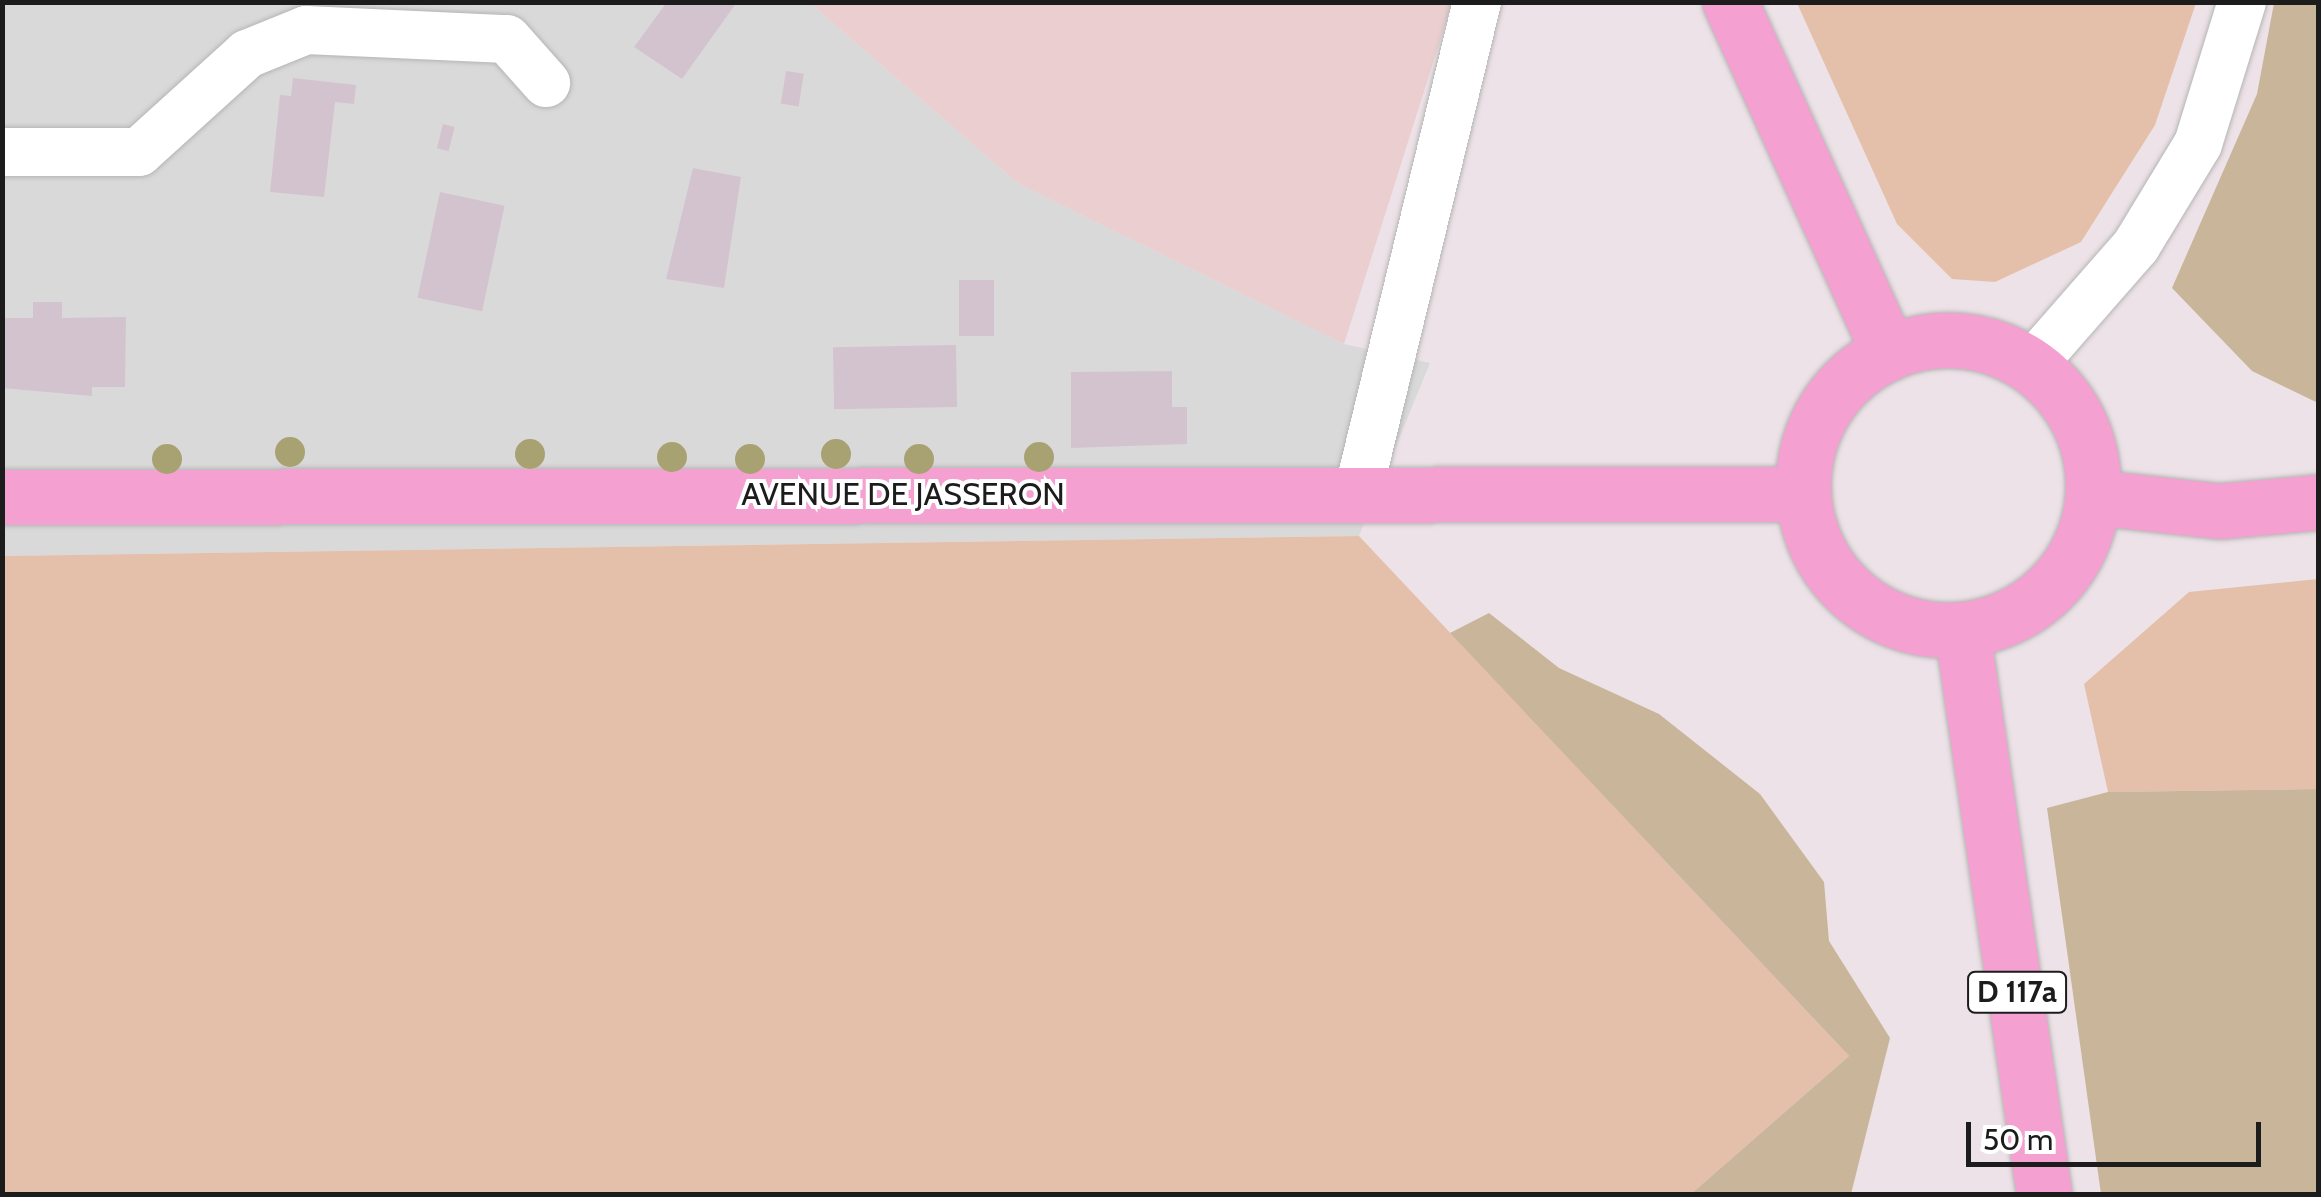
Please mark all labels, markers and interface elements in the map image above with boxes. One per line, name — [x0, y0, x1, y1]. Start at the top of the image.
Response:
street label: AVENUE DE JASSERON — [741, 475, 1065, 513]
road number: D 117a — [1967, 967, 2067, 1017]
scale bar — [1971, 1102, 2266, 1164]
text: 50 m — [1983, 1121, 2053, 1158]

